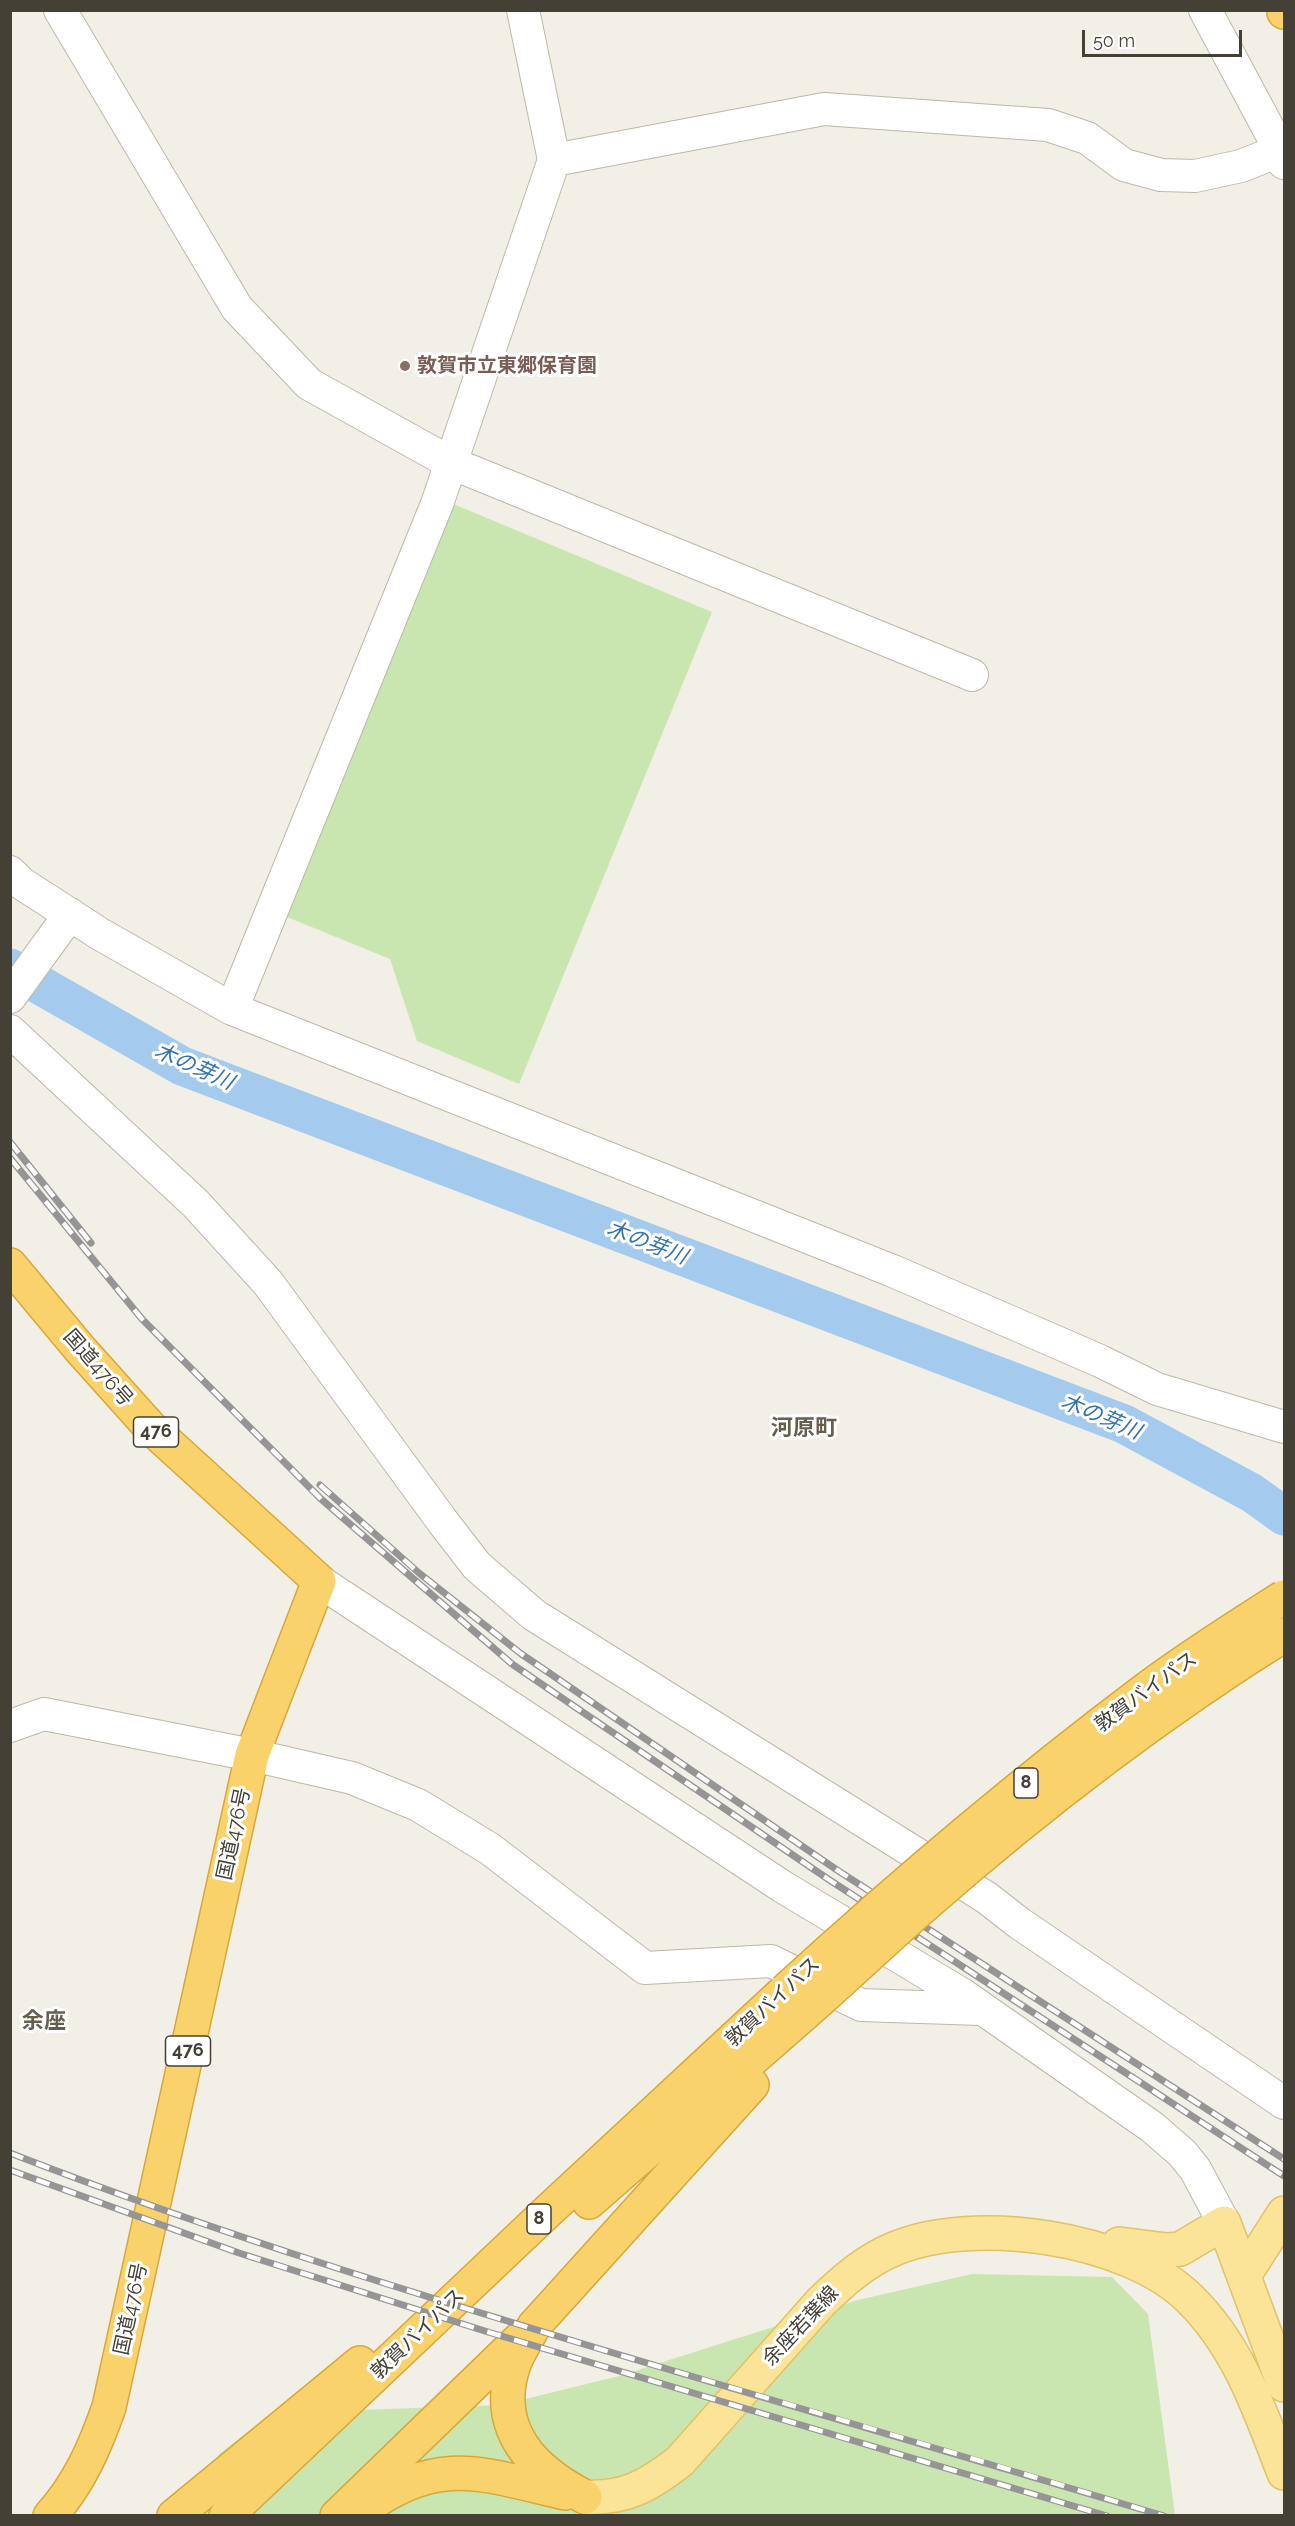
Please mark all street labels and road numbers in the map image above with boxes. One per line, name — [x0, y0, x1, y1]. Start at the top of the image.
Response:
street label: 国道476号 — [58, 1325, 138, 1411]
road number: 476 — [134, 1417, 178, 1447]
street label: 敦賀バイパス — [1090, 1647, 1202, 1737]
road number: 8 — [1014, 1768, 1038, 1798]
street label: 国道476号 — [213, 1786, 255, 1882]
street label: 敦賀バイパス — [721, 1952, 825, 2052]
road number: 476 — [166, 2036, 210, 2066]
road number: 8 — [527, 2204, 551, 2234]
street label: 国道476号 — [110, 2261, 152, 2357]
street label: 余座若葉線 — [758, 2281, 844, 2371]
street label: 敦賀バイパス — [367, 2284, 469, 2384]

